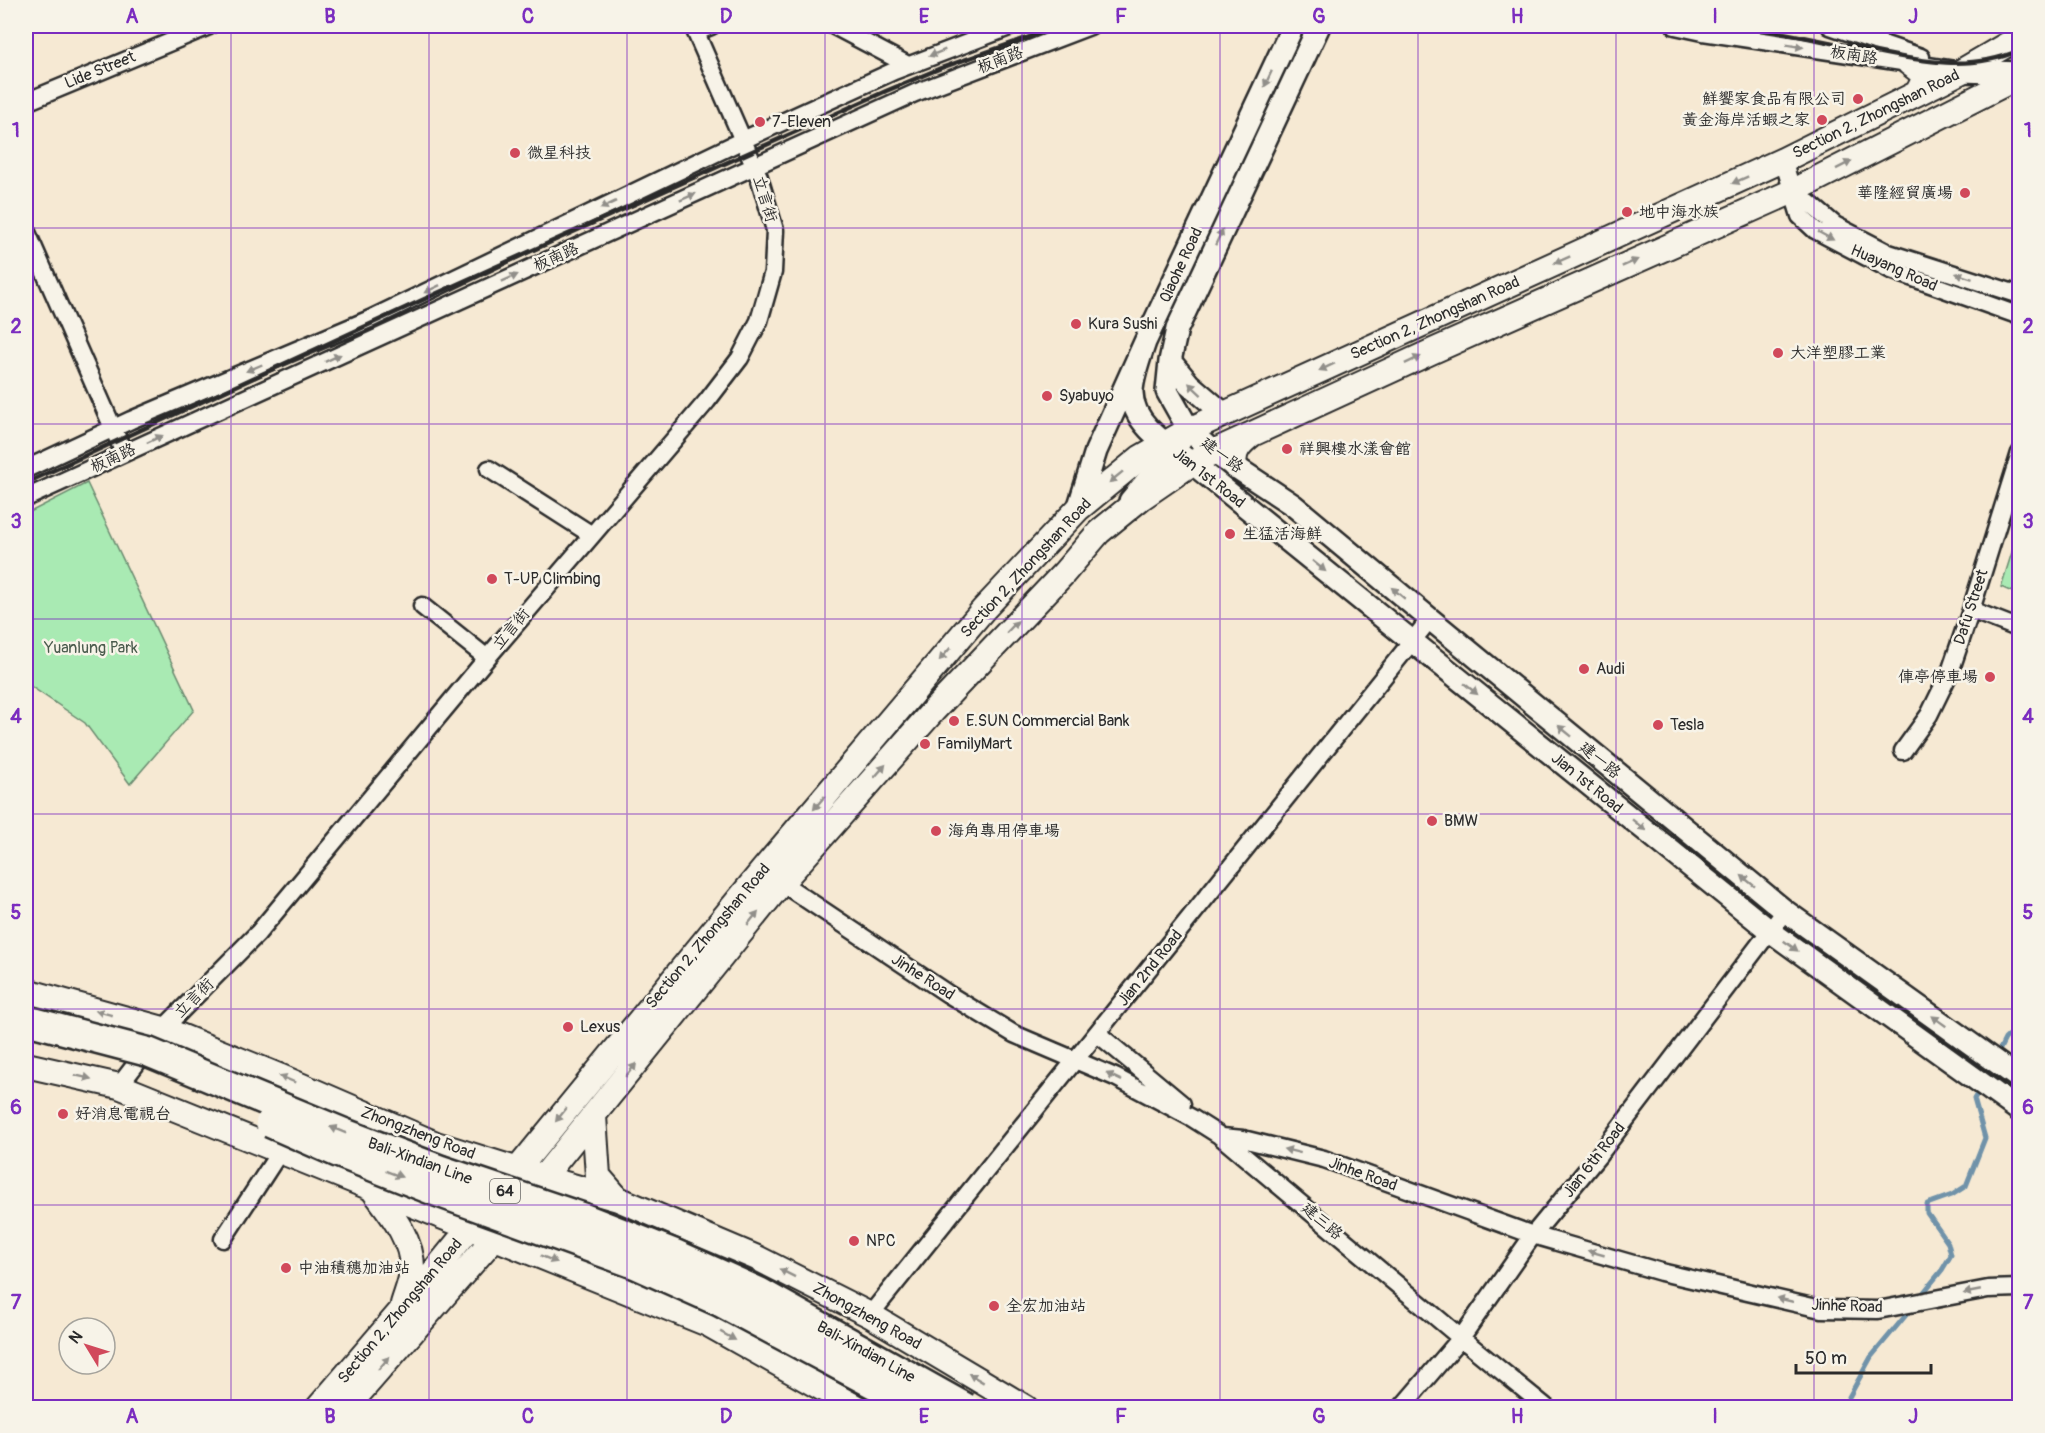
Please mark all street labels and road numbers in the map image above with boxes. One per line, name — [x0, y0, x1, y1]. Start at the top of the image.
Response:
street label: 板南路 — [1829, 41, 1879, 69]
street label: 板南路 — [974, 42, 1026, 78]
street label: Lide Street — [62, 47, 139, 93]
street label: Section 2, Zhongshan Road — [1789, 65, 1963, 163]
street label: 立言街 — [748, 173, 782, 225]
street label: Qiaohe Road — [1155, 224, 1207, 306]
street label: 板南路 — [530, 238, 582, 276]
street label: Huayang Road — [1847, 240, 1941, 296]
street label: Section 2, Zhongshan Road — [1347, 272, 1523, 364]
street label: 建一路 — [1197, 433, 1247, 477]
street label: 板南路 — [87, 439, 139, 477]
street label: Jian 1st Road — [1169, 444, 1249, 512]
street label: Section 2, Zhongshan Road — [956, 494, 1096, 642]
street label: Dafu Street — [1949, 566, 1993, 647]
street label: 立言街 — [488, 604, 534, 654]
street label: 建一路 — [1575, 737, 1625, 783]
street label: Jian 1st Road — [1547, 748, 1627, 818]
street label: Section 2, Zhongshan Road — [641, 859, 775, 1013]
street label: Jian 2nd Road — [1113, 926, 1187, 1010]
street label: Jinhe Road — [888, 949, 958, 1005]
street label: 立言街 — [170, 974, 218, 1022]
street label: Zhongzheng Road — [358, 1102, 478, 1164]
street label: Jian 6th Road — [1558, 1118, 1630, 1202]
street label: Bali-Xindian Line — [365, 1133, 475, 1189]
street label: Jinhe Road — [1326, 1152, 1400, 1196]
road number: 64 — [490, 1179, 520, 1203]
street label: 建三路 — [1297, 1198, 1347, 1244]
street label: Section 2, Zhongshan Road — [333, 1234, 467, 1388]
street label: Zhongzheng Road — [809, 1278, 925, 1354]
street label: Jinhe Road — [1811, 1295, 1883, 1317]
street label: Bali-Xindian Line — [813, 1317, 919, 1387]

